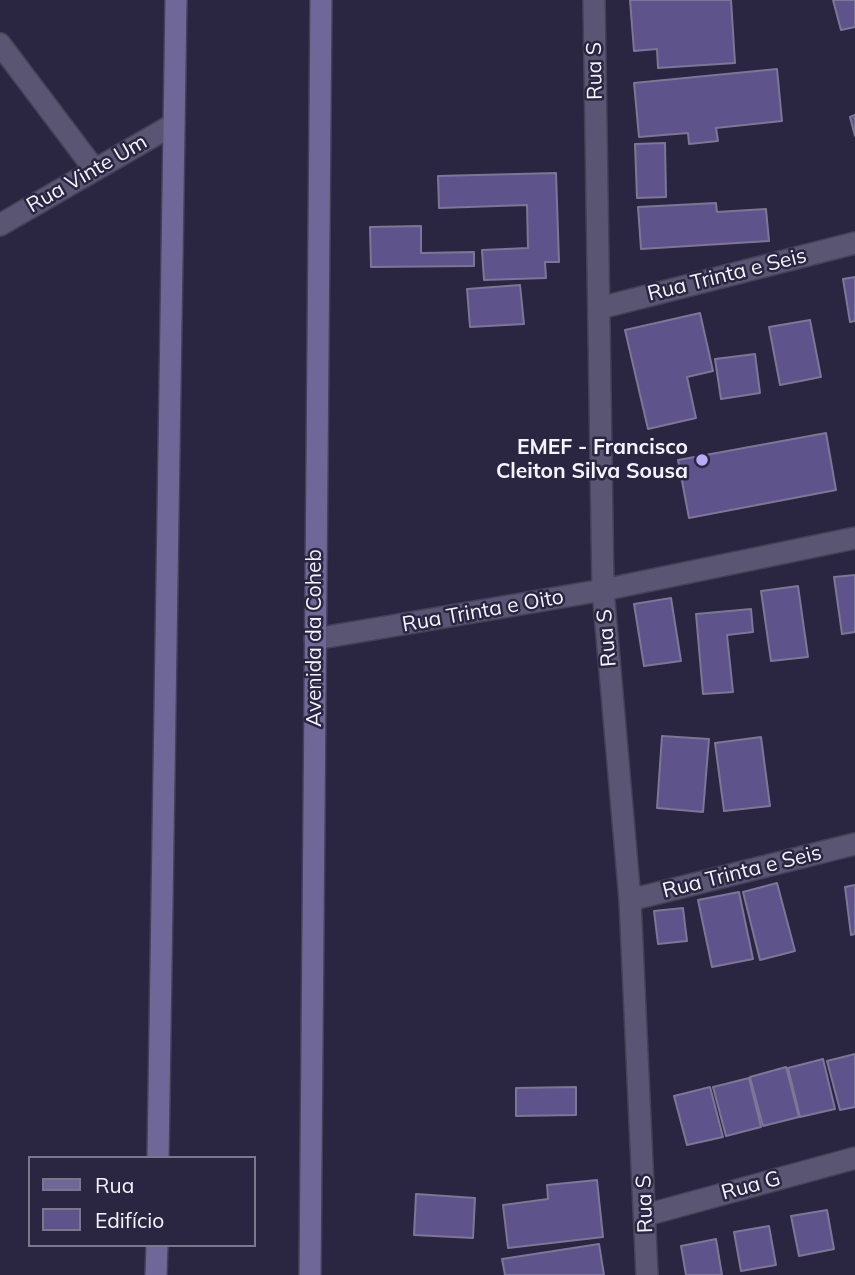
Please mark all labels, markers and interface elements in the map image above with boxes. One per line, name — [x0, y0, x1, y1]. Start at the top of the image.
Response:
street label: Rua S — [582, 42, 608, 100]
street label: Rua Vinte Um — [22, 129, 152, 219]
street label: Rua Trinta e Seis — [645, 243, 809, 307]
place label: EMEF - Francisco Cleiton Silva Sousa — [496, 435, 688, 485]
marker: EMEF - Francisco Cleiton Silva Sousa — [694, 452, 710, 468]
street label: Avenida da Coheb — [302, 549, 328, 727]
street label: Rua Trinta e Oito — [400, 584, 566, 638]
street label: Rua S — [592, 608, 622, 668]
street label: Rua Trinta e Seis — [660, 840, 824, 904]
legend — [28, 1156, 256, 1247]
street label: Rua G — [719, 1166, 783, 1206]
text: Rua — [95, 1172, 134, 1198]
street label: Rua S — [631, 1175, 659, 1233]
text: Edifício — [95, 1207, 164, 1233]

